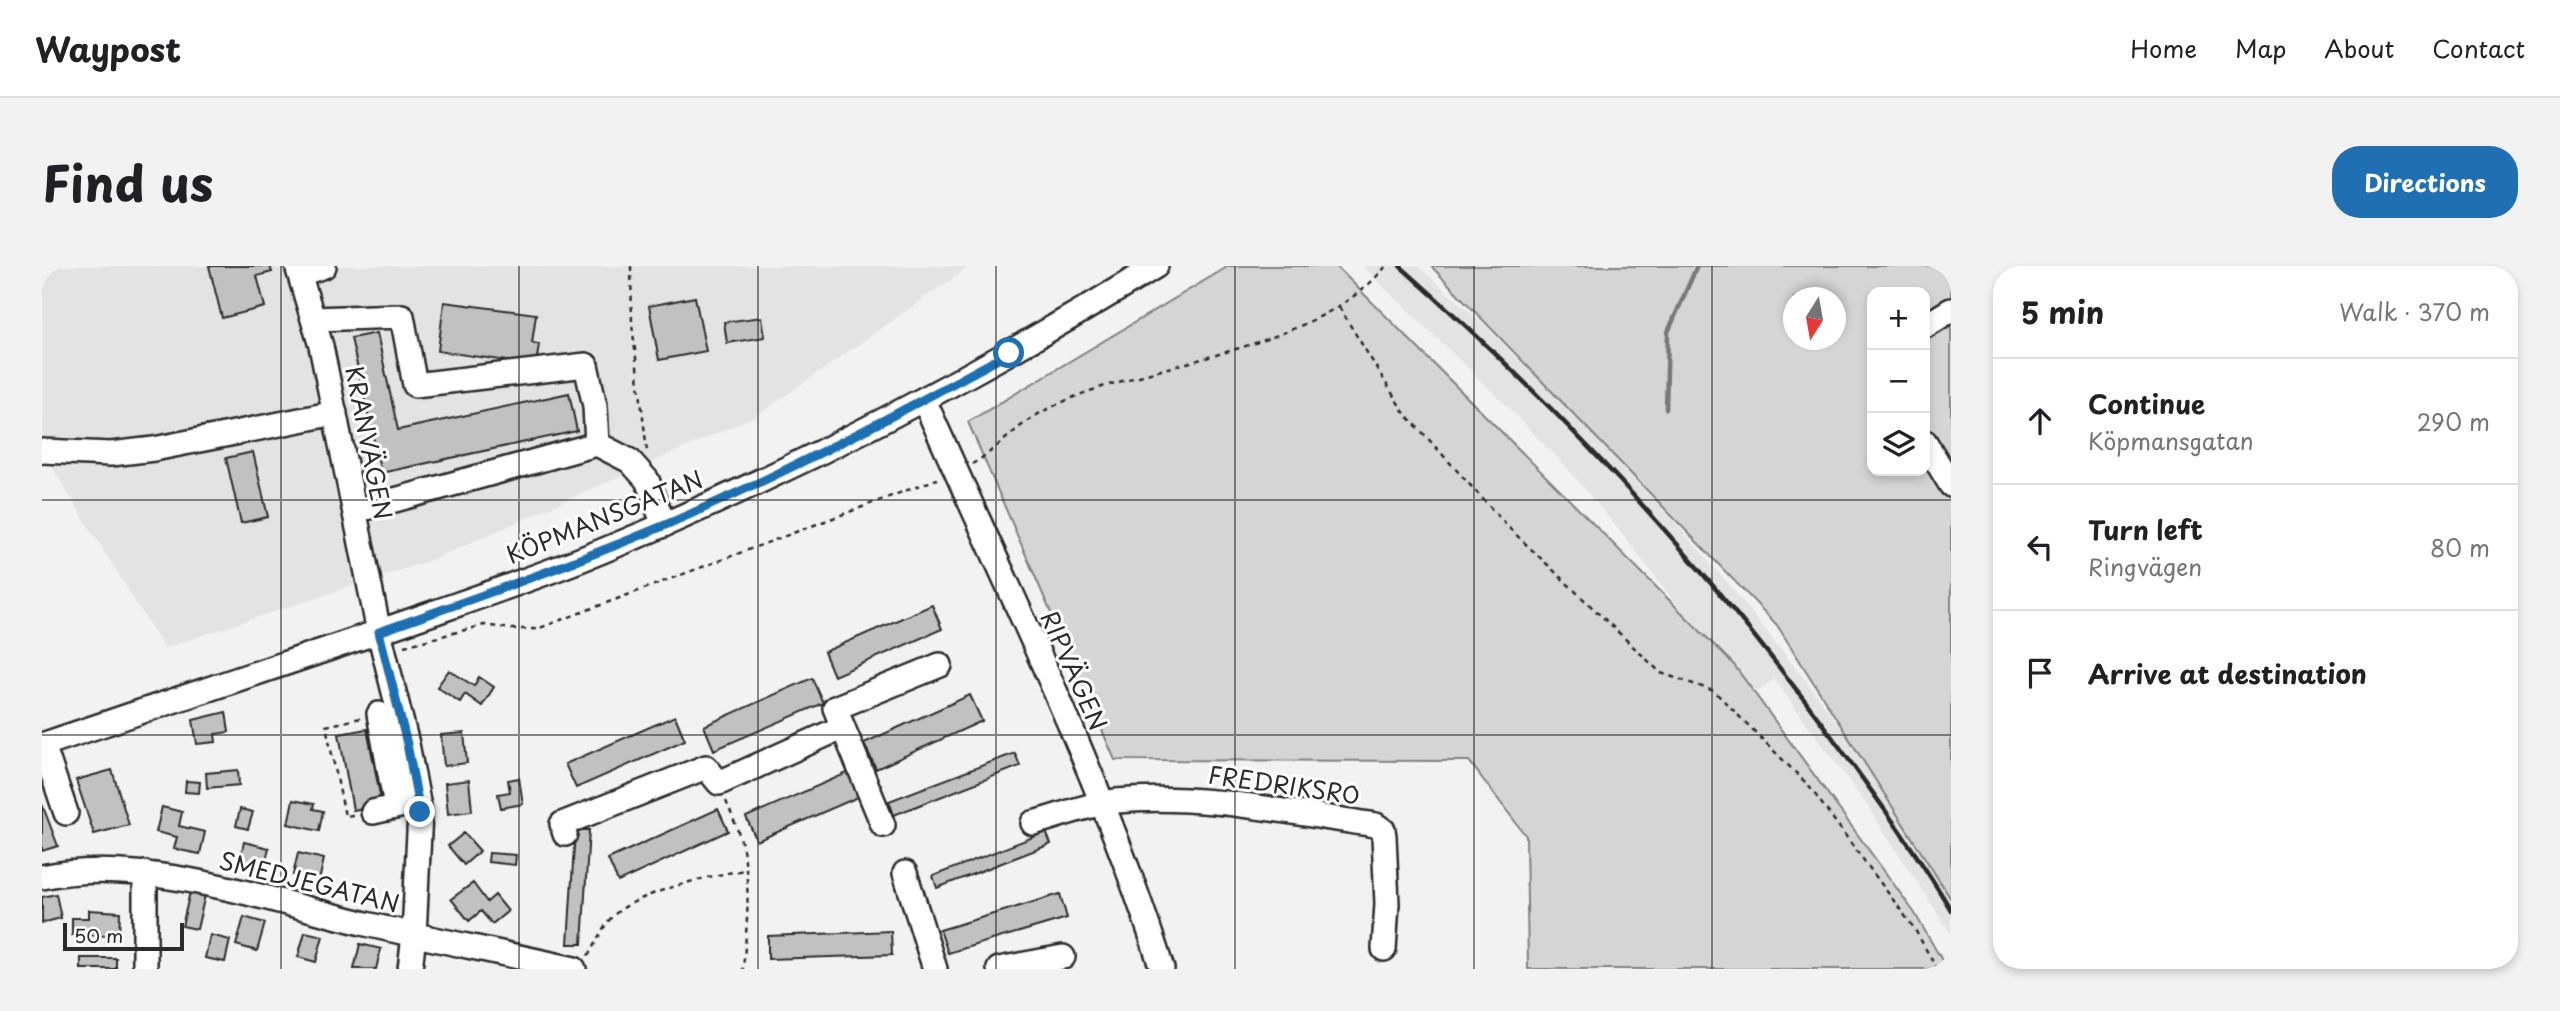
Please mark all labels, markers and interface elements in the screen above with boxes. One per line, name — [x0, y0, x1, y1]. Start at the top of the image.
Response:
text: Waypost — [35, 23, 181, 73]
text: Home — [2130, 30, 2197, 66]
text: Map — [2235, 30, 2286, 66]
text: About — [2324, 30, 2394, 66]
text: Contact — [2432, 30, 2525, 66]
text: Find us — [42, 145, 213, 219]
button: Directions — [2332, 146, 2518, 218]
north arrow — [1783, 287, 1846, 350]
map controls — [1867, 287, 1930, 476]
button: + — [1867, 287, 1930, 350]
text: 5 min — [2021, 289, 2104, 334]
text: Walk · 370 m — [2339, 294, 2490, 329]
route start — [993, 337, 1024, 368]
button: − — [1867, 350, 1930, 413]
street label: KRANVÄGEN — [337, 363, 402, 522]
text: Continue — [2088, 384, 2205, 423]
icon: ahead — [2021, 402, 2059, 440]
text: 290 m — [2417, 404, 2490, 439]
button: layers — [1867, 413, 1930, 476]
text: Köpmansgatan — [2088, 423, 2254, 458]
street label: KÖPMANSGATAN — [501, 460, 708, 572]
text: Turn left — [2088, 510, 2203, 549]
icon: left — [2021, 528, 2059, 566]
text: 80 m — [2430, 530, 2490, 565]
text: Ringvägen — [2088, 549, 2202, 584]
street label: RIPVÄGEN — [1032, 605, 1117, 736]
icon: arrive — [2021, 654, 2059, 692]
text: Arrive at destination — [2088, 654, 2367, 693]
street label: FREDRIKSRO — [1206, 756, 1363, 812]
route end — [404, 796, 435, 827]
street label: SMEDJEGATAN — [215, 841, 404, 921]
scale bar — [63, 920, 184, 952]
text: 50 m — [74, 921, 123, 949]

